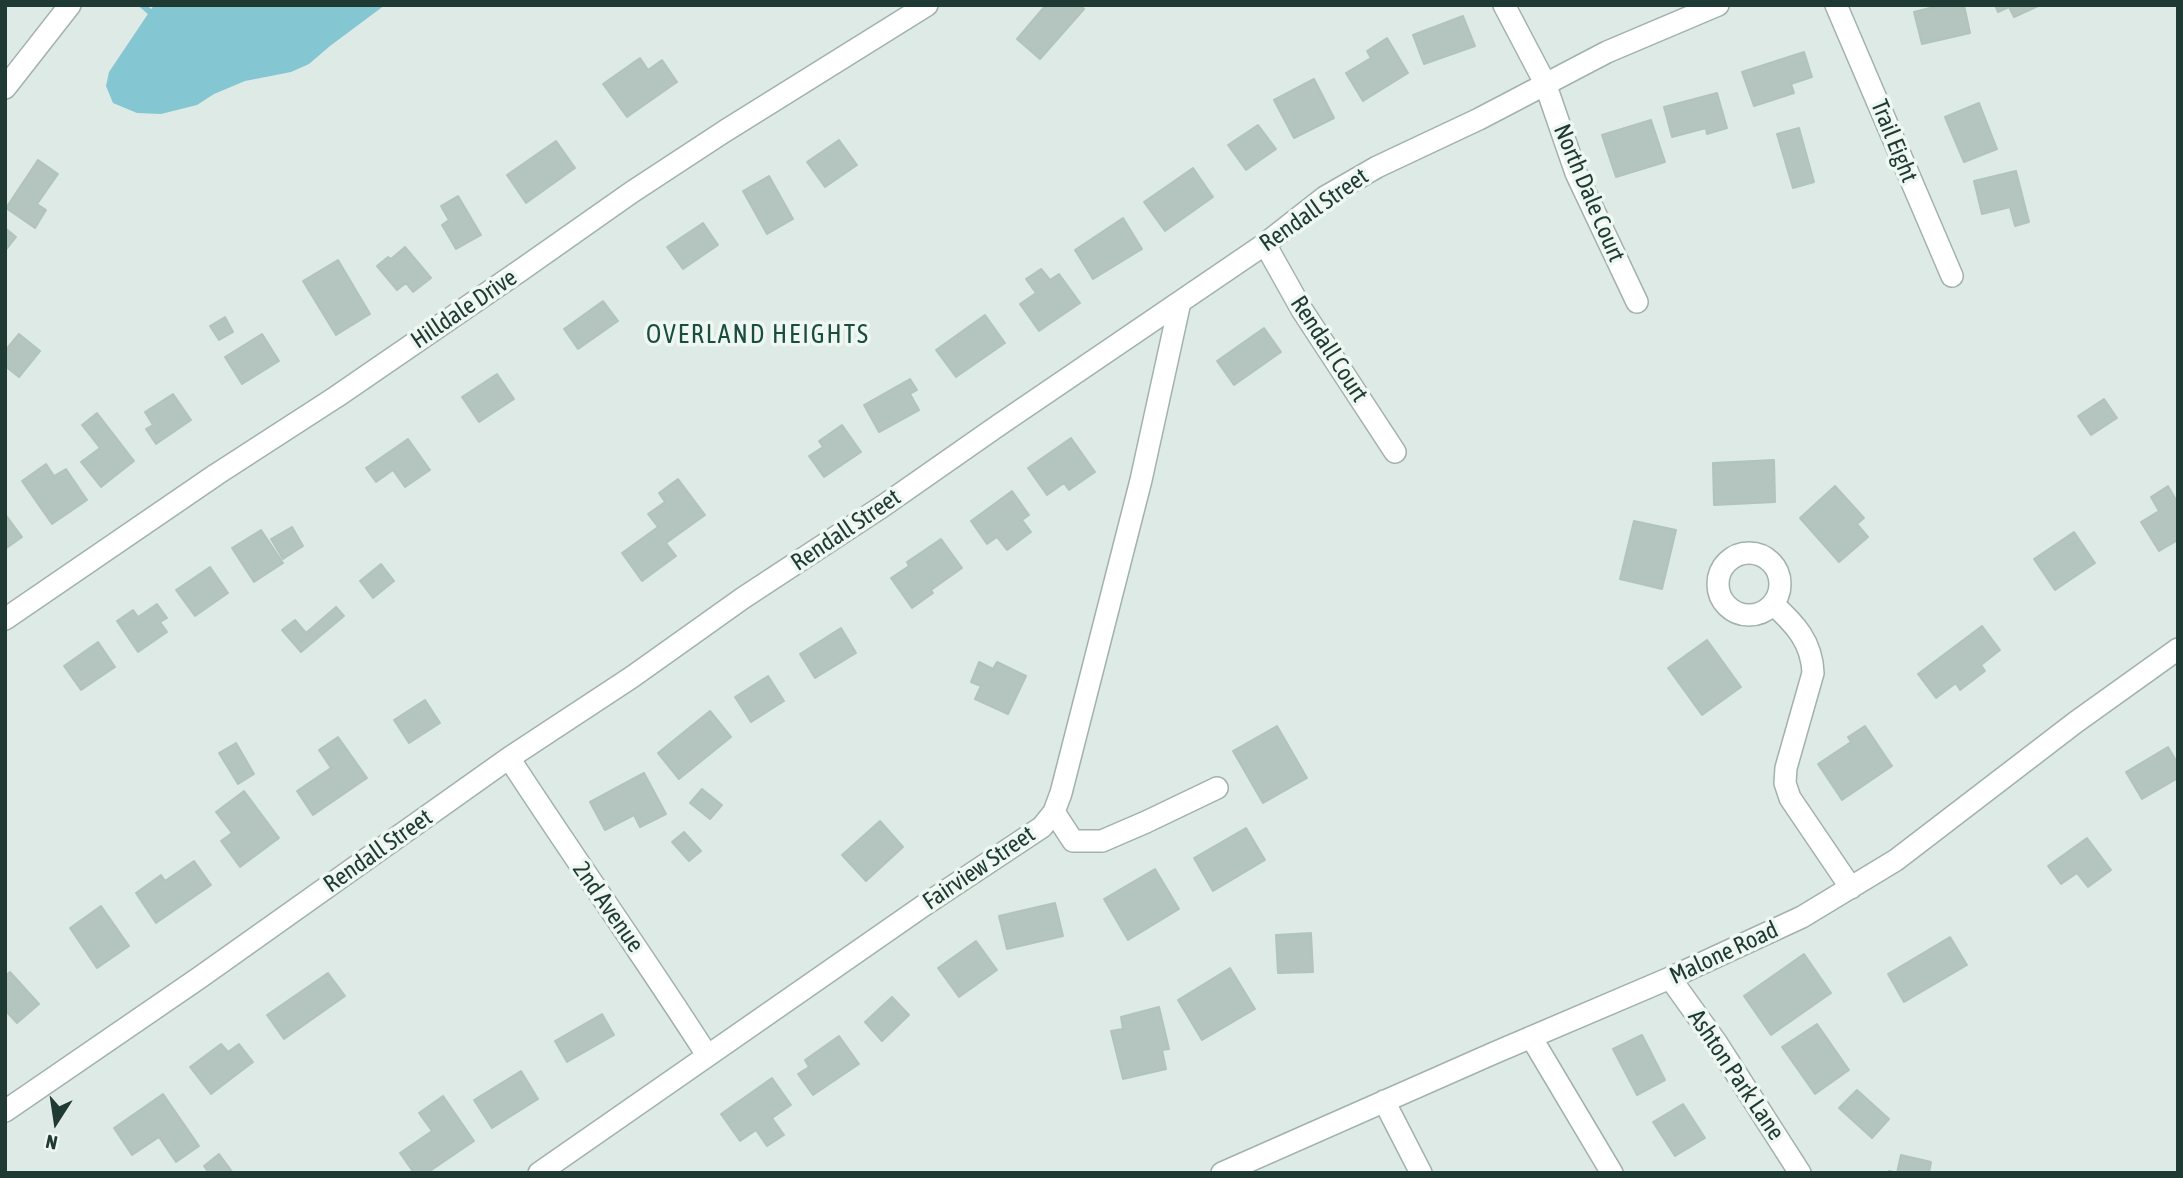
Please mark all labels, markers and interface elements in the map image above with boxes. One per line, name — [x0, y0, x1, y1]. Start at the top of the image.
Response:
street label: Trail Eight — [1864, 95, 1924, 187]
street label: North Dale Court — [1547, 120, 1631, 266]
street label: Rendall Street — [1254, 162, 1374, 258]
street label: Hilldale Drive — [406, 263, 522, 355]
street label: Rendall Court — [1284, 291, 1374, 407]
district label: OVERLAND HEIGHTS — [648, 319, 868, 351]
street label: Rendall Street — [786, 483, 906, 577]
street label: Rendall Street — [318, 803, 438, 899]
street label: Fairview Street — [917, 820, 1041, 916]
street label: 2nd Avenue — [566, 856, 650, 958]
street label: Malone Road — [1665, 915, 1783, 991]
street label: Ashton Park Lane — [1682, 1004, 1790, 1146]
north arrow — [21, 1087, 91, 1157]
text: N — [44, 1131, 59, 1154]

